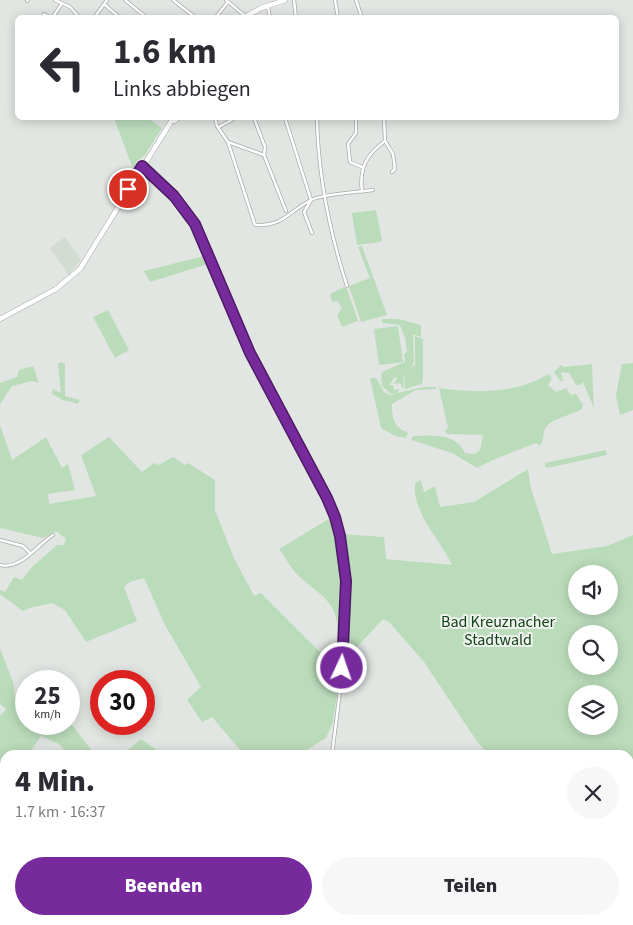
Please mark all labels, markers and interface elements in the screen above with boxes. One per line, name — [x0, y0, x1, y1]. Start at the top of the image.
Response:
text: 1.6 km — [113, 27, 217, 77]
icon: left — [30, 35, 95, 100]
text: Links abbiegen — [113, 73, 251, 105]
pin — [107, 168, 149, 210]
icon: arrive — [114, 175, 142, 203]
map controls — [568, 565, 618, 735]
button: sound — [568, 565, 618, 615]
park label: Bad Kreuznacher Stadtwald — [441, 611, 555, 651]
button: search — [568, 625, 618, 675]
position arrow — [315, 641, 367, 693]
speed limit sign: 30 — [90, 670, 155, 735]
text: 25 — [34, 678, 61, 714]
button: layers — [568, 685, 618, 735]
text: km/h — [34, 706, 61, 723]
text: 4 Min. — [15, 760, 95, 803]
button: close — [567, 767, 619, 819]
text: 1.7 km · 16:37 — [15, 801, 105, 823]
button: Beenden — [15, 857, 312, 915]
button: Teilen — [322, 857, 619, 915]

